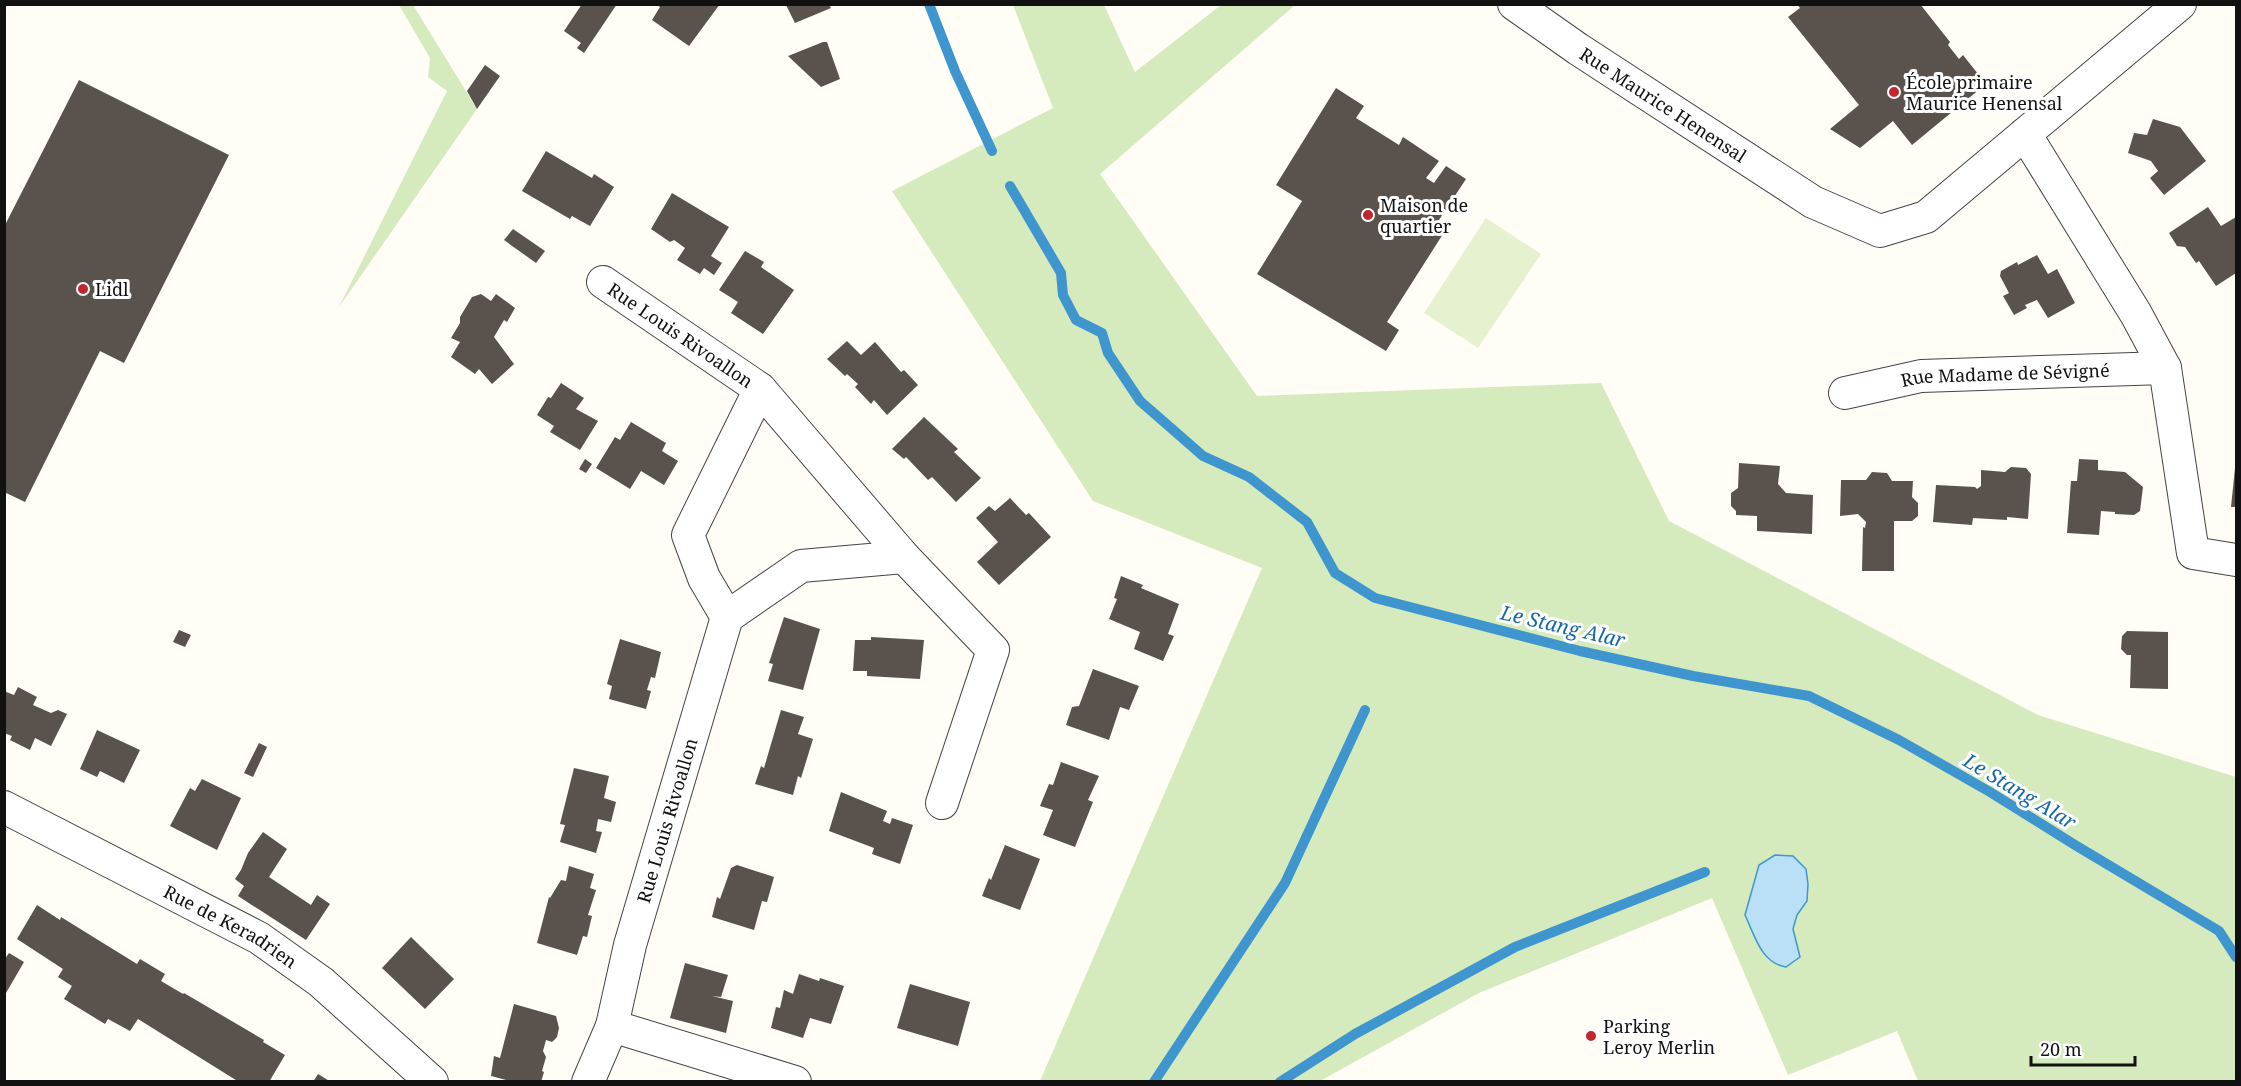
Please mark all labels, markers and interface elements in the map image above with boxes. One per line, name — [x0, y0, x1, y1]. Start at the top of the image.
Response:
street label: Rue Maurice Henensal — [1575, 41, 1752, 168]
place label: École primaire Maurice Henensal — [1906, 70, 2063, 115]
marker: École primaire Maurice Henensal — [1887, 85, 1901, 99]
place label: Maison de quartier — [1380, 193, 1468, 238]
marker: Maison de quartier — [1361, 208, 1375, 222]
place label: Lidl — [95, 277, 129, 301]
street label: Rue Louis Rivoallon — [603, 277, 758, 393]
marker: Lidl — [76, 282, 90, 296]
street label: Rue Madame de Sévigné — [1898, 358, 2110, 392]
water label: Le Stang Alar — [1497, 598, 1628, 654]
street label: Rue Louis Rivoallon — [631, 735, 703, 906]
water label: Le Stang Alar — [1958, 746, 2082, 836]
street label: Rue de Keradrien — [160, 879, 302, 974]
place label: Parking Leroy Merlin — [1603, 1014, 1716, 1059]
marker: Parking Leroy Merlin — [1584, 1029, 1598, 1043]
scale bar — [2031, 1029, 2134, 1067]
text: 20 m — [2040, 1037, 2082, 1061]

